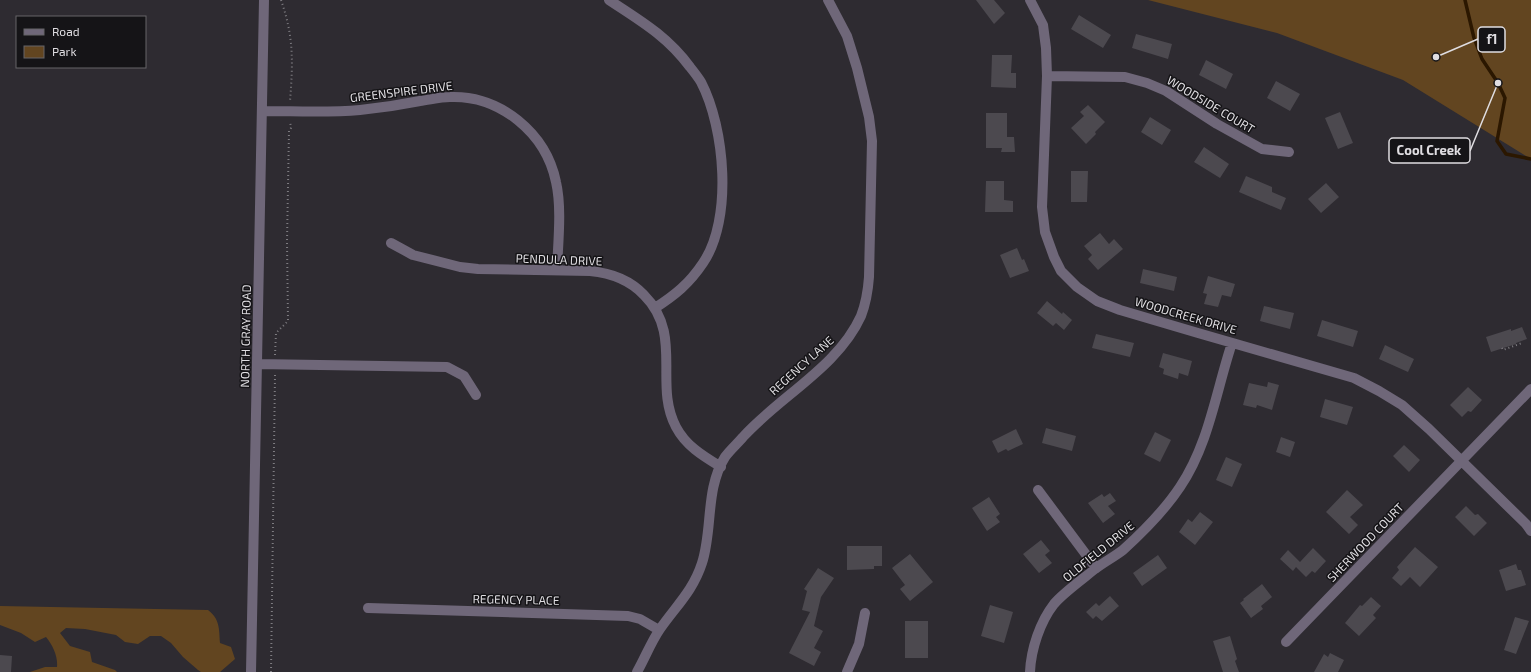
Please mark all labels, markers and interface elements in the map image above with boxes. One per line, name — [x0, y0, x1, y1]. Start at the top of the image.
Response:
legend — [16, 16, 146, 68]
text: Road — [52, 24, 80, 38]
callout: f1 — [1478, 27, 1505, 52]
text: f1 — [1487, 31, 1497, 47]
text: Park — [52, 44, 77, 58]
street label: WOODSIDE COURT — [1165, 72, 1257, 136]
street label: GREENSPIRE DRIVE — [349, 78, 453, 104]
callout: Cool Creek — [1389, 138, 1470, 163]
text: Cool Creek — [1397, 142, 1462, 158]
street label: PENDULA DRIVE — [515, 250, 603, 268]
street label: NORTH GRAY ROAD — [237, 284, 253, 388]
street label: WOODCREEK DRIVE — [1133, 294, 1239, 336]
street label: REGENCY LANE — [766, 332, 836, 398]
street label: SHERWOOD COURT — [1324, 500, 1406, 584]
street label: OLDFIELD DRIVE — [1059, 518, 1137, 584]
street label: REGENCY PLACE — [472, 591, 560, 607]

